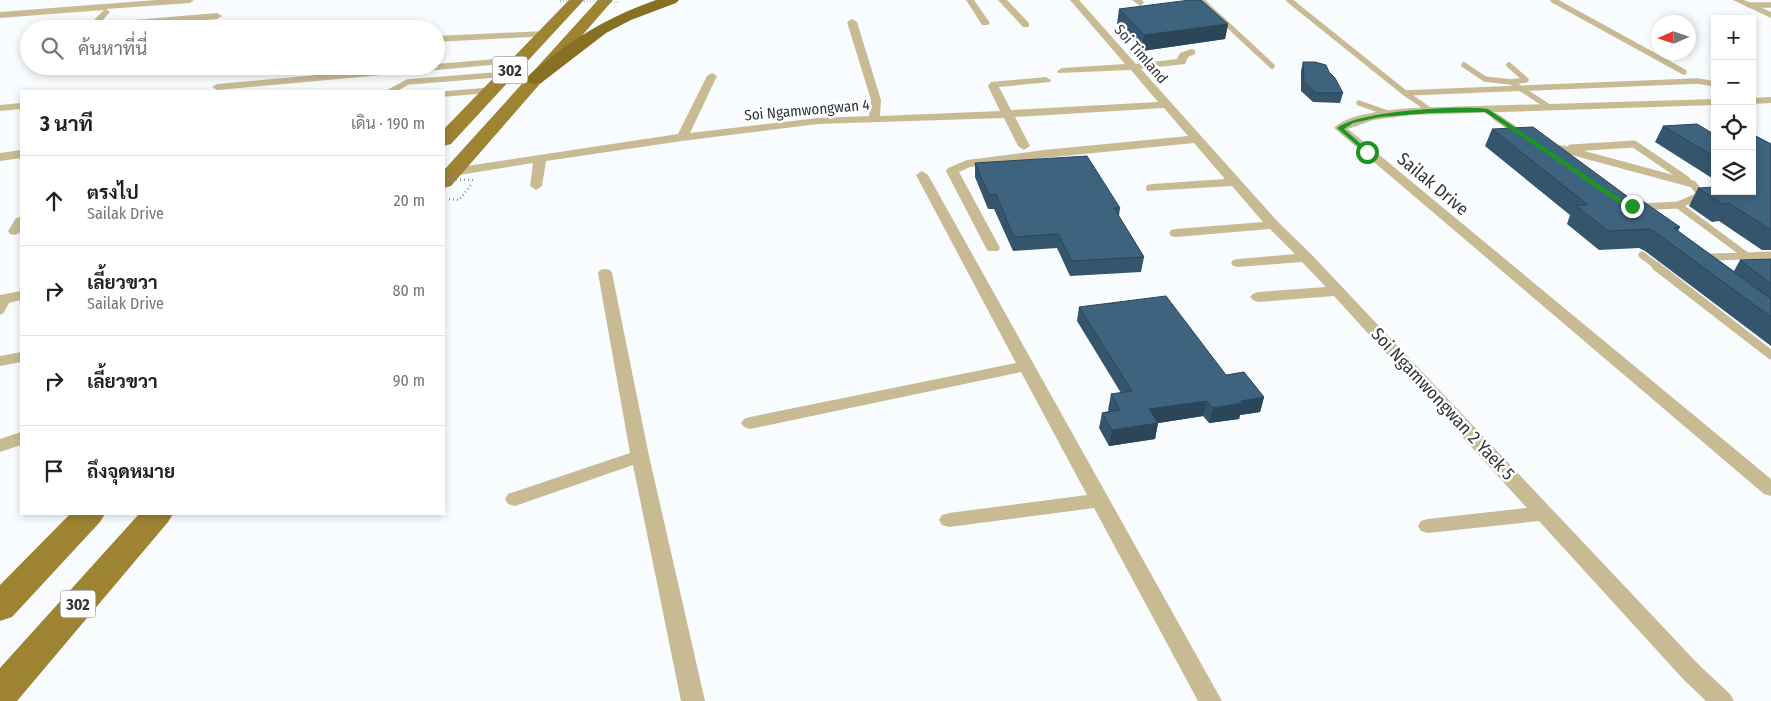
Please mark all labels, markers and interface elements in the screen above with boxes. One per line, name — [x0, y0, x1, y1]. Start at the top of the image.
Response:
north arrow — [1651, 15, 1696, 60]
map controls — [1711, 15, 1756, 195]
button: + — [1711, 15, 1756, 60]
search box — [20, 20, 445, 75]
street label: Soi Timland — [1111, 21, 1171, 87]
icon: search — [38, 34, 66, 62]
text: ค้นหาที่นี่ — [78, 37, 147, 60]
road number: 302 — [492, 56, 528, 84]
button: − — [1711, 60, 1756, 105]
street label: Soi Ngamwongwan 4 — [744, 96, 870, 124]
button: locate — [1711, 105, 1756, 150]
text: 3 นาที — [40, 111, 93, 137]
text: เดิน · 190 m — [351, 114, 425, 133]
route start — [1356, 141, 1379, 164]
street label: Sailak Drive — [1393, 148, 1473, 220]
button: layers — [1711, 150, 1756, 195]
text: ตรงไป — [87, 181, 139, 204]
icon: ahead — [40, 187, 68, 215]
text: 20 m — [394, 191, 425, 210]
route end — [1621, 195, 1644, 218]
text: Sailak Drive — [87, 204, 164, 223]
text: เลี้ยวขวา — [87, 271, 158, 294]
icon: right — [40, 277, 68, 305]
text: 80 m — [393, 281, 425, 300]
text: Sailak Drive — [87, 294, 164, 313]
street label: Soi Ngamwongwan 2 Yaek 5 — [1367, 323, 1519, 485]
icon: right — [40, 367, 68, 395]
text: เลี้ยวขวา — [87, 370, 158, 393]
text: 90 m — [393, 371, 425, 390]
icon: arrive — [40, 457, 68, 485]
text: ถึงจุดหมาย — [87, 460, 175, 483]
road number: 302 — [60, 590, 96, 618]

